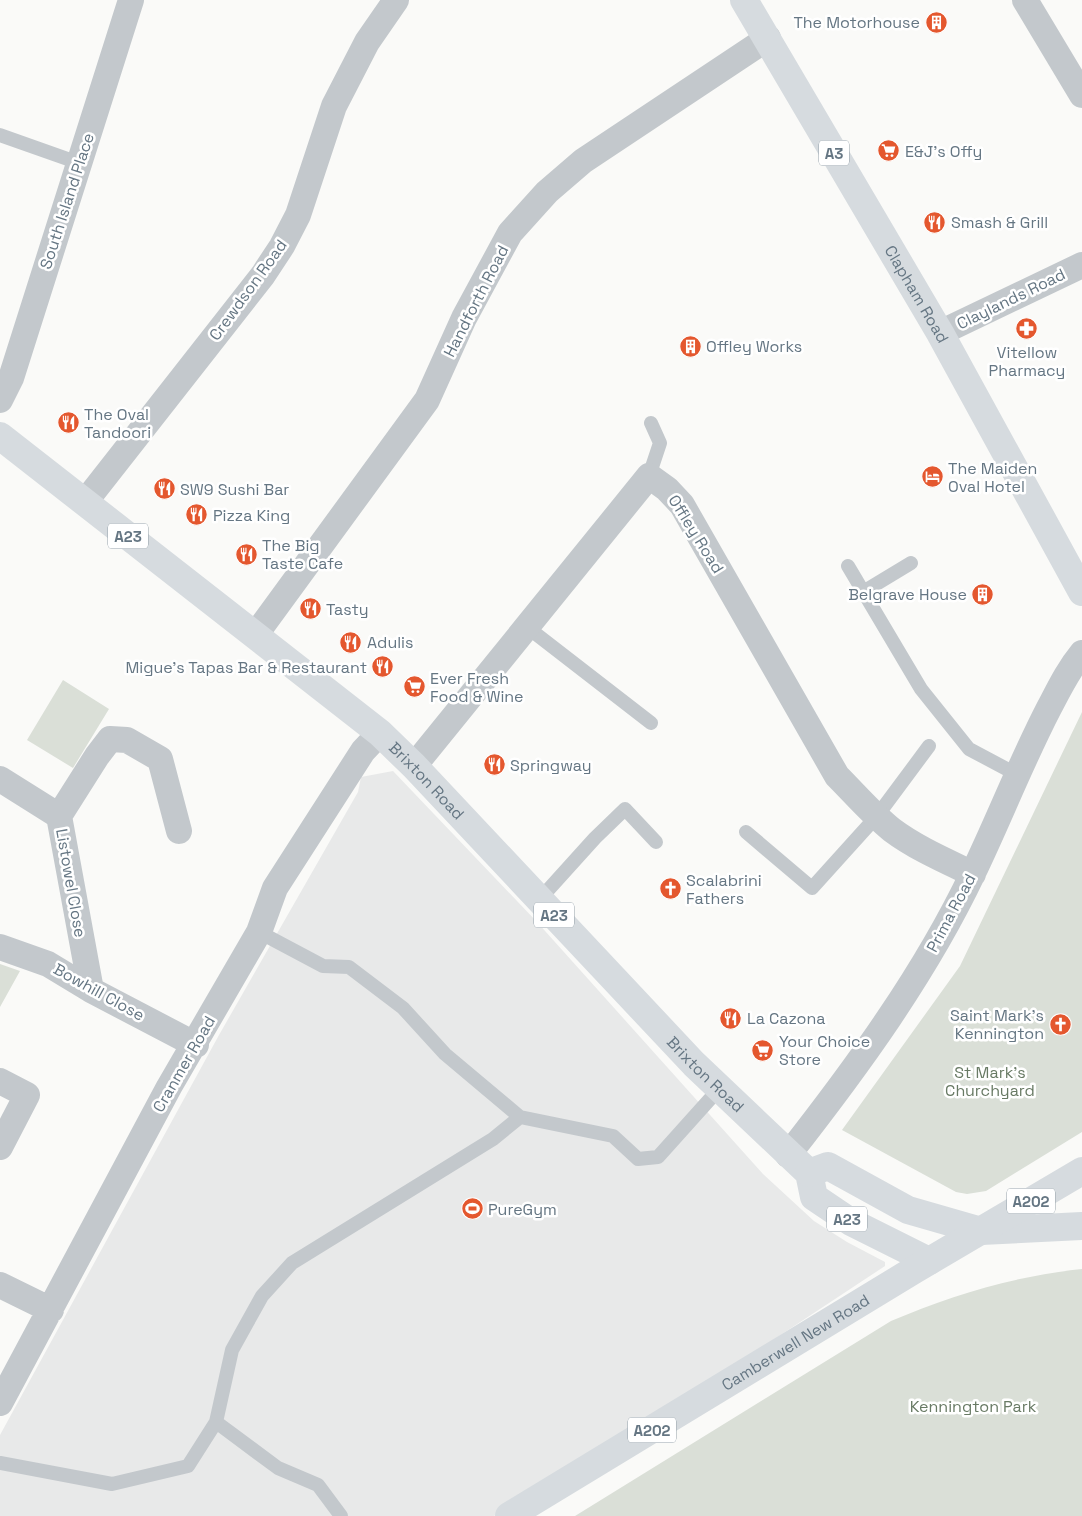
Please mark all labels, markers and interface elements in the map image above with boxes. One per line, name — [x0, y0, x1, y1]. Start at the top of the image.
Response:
building icon: The Motorhouse — [924, 10, 948, 34]
place label: The Motorhouse — [793, 12, 920, 33]
street label: South Island Place — [35, 130, 99, 272]
supermarket icon: E&J's Offy — [877, 139, 901, 163]
road number: A3 — [819, 140, 849, 166]
place label: E&J's Offy — [905, 141, 982, 162]
restaurant icon: Smash & Grill — [923, 210, 947, 234]
place label: Smash & Grill — [951, 212, 1048, 233]
street label: Crewdson Road — [204, 235, 292, 345]
street label: Handforth Road — [439, 241, 513, 361]
street label: Clapham Road — [880, 241, 954, 346]
street label: Claylands Road — [953, 264, 1069, 334]
pharmacy icon: Vitellow Pharmacy — [1015, 316, 1039, 340]
building icon: Offley Works — [678, 334, 702, 358]
place label: Offley Works — [706, 336, 802, 357]
place label: Vitellow Pharmacy — [989, 342, 1065, 381]
place label: The Oval Tandoori — [84, 404, 151, 443]
restaurant icon: The Oval Tandoori — [56, 411, 80, 435]
place label: The Maiden Oval Hotel — [948, 458, 1037, 497]
hotel icon: The Maiden Oval Hotel — [920, 465, 944, 489]
restaurant icon: SW9 Sushi Bar — [152, 477, 176, 501]
place label: SW9 Sushi Bar — [180, 479, 289, 500]
street label: Offley Road — [663, 491, 729, 577]
restaurant icon: Pizza King — [185, 503, 209, 527]
place label: Pizza King — [213, 505, 290, 526]
road number: A23 — [108, 524, 148, 548]
place label: The Big Taste Cafe — [262, 535, 343, 574]
restaurant icon: The Big Taste Cafe — [234, 542, 258, 566]
building icon: Belgrave House — [971, 582, 995, 606]
place label: Belgrave House — [848, 584, 967, 605]
restaurant icon: Tasty — [298, 597, 322, 621]
place label: Tasty — [326, 599, 369, 620]
restaurant icon: Adulis — [339, 630, 363, 654]
place label: Adulis — [367, 632, 413, 653]
restaurant icon: Migue's Tapas Bar & Restaurant — [371, 655, 395, 679]
place label: Migue's Tapas Bar & Restaurant — [125, 657, 367, 678]
place label: Ever Fresh Food & Wine — [430, 668, 524, 707]
supermarket icon: Ever Fresh Food & Wine — [402, 675, 426, 699]
street label: Brixton Road — [385, 737, 469, 824]
restaurant icon: Springway — [482, 753, 506, 777]
place label: Springway — [510, 755, 592, 776]
street label: Listowel Close — [51, 827, 91, 939]
place label: Scalabrini Fathers — [686, 870, 762, 909]
street label: Prima Road — [922, 870, 980, 956]
church icon: Scalabrini Fathers — [658, 877, 682, 901]
road number: A23 — [534, 902, 574, 928]
street label: Bowhill Close — [50, 958, 148, 1026]
place label: Saint Mark's Kennington — [950, 1005, 1044, 1044]
restaurant icon: La Cazona — [719, 1006, 743, 1030]
place label: La Cazona — [747, 1008, 825, 1029]
street label: Cranmer Road — [148, 1012, 220, 1116]
church icon: Saint Mark's Kennington — [1048, 1012, 1072, 1036]
place label: Your Choice Store — [779, 1031, 870, 1070]
street label: Brixton Road — [663, 1032, 749, 1117]
supermarket icon: Your Choice Store — [751, 1038, 775, 1062]
park label: St Mark's Churchyard — [945, 1062, 1035, 1101]
road number: A202 — [1007, 1188, 1055, 1214]
sports icon: PureGym — [460, 1197, 484, 1221]
place label: PureGym — [488, 1199, 557, 1220]
road number: A23 — [827, 1206, 867, 1232]
street label: Camberwell New Road — [717, 1289, 873, 1395]
park label: Kennington Park — [910, 1396, 1037, 1417]
road number: A202 — [628, 1418, 676, 1442]

